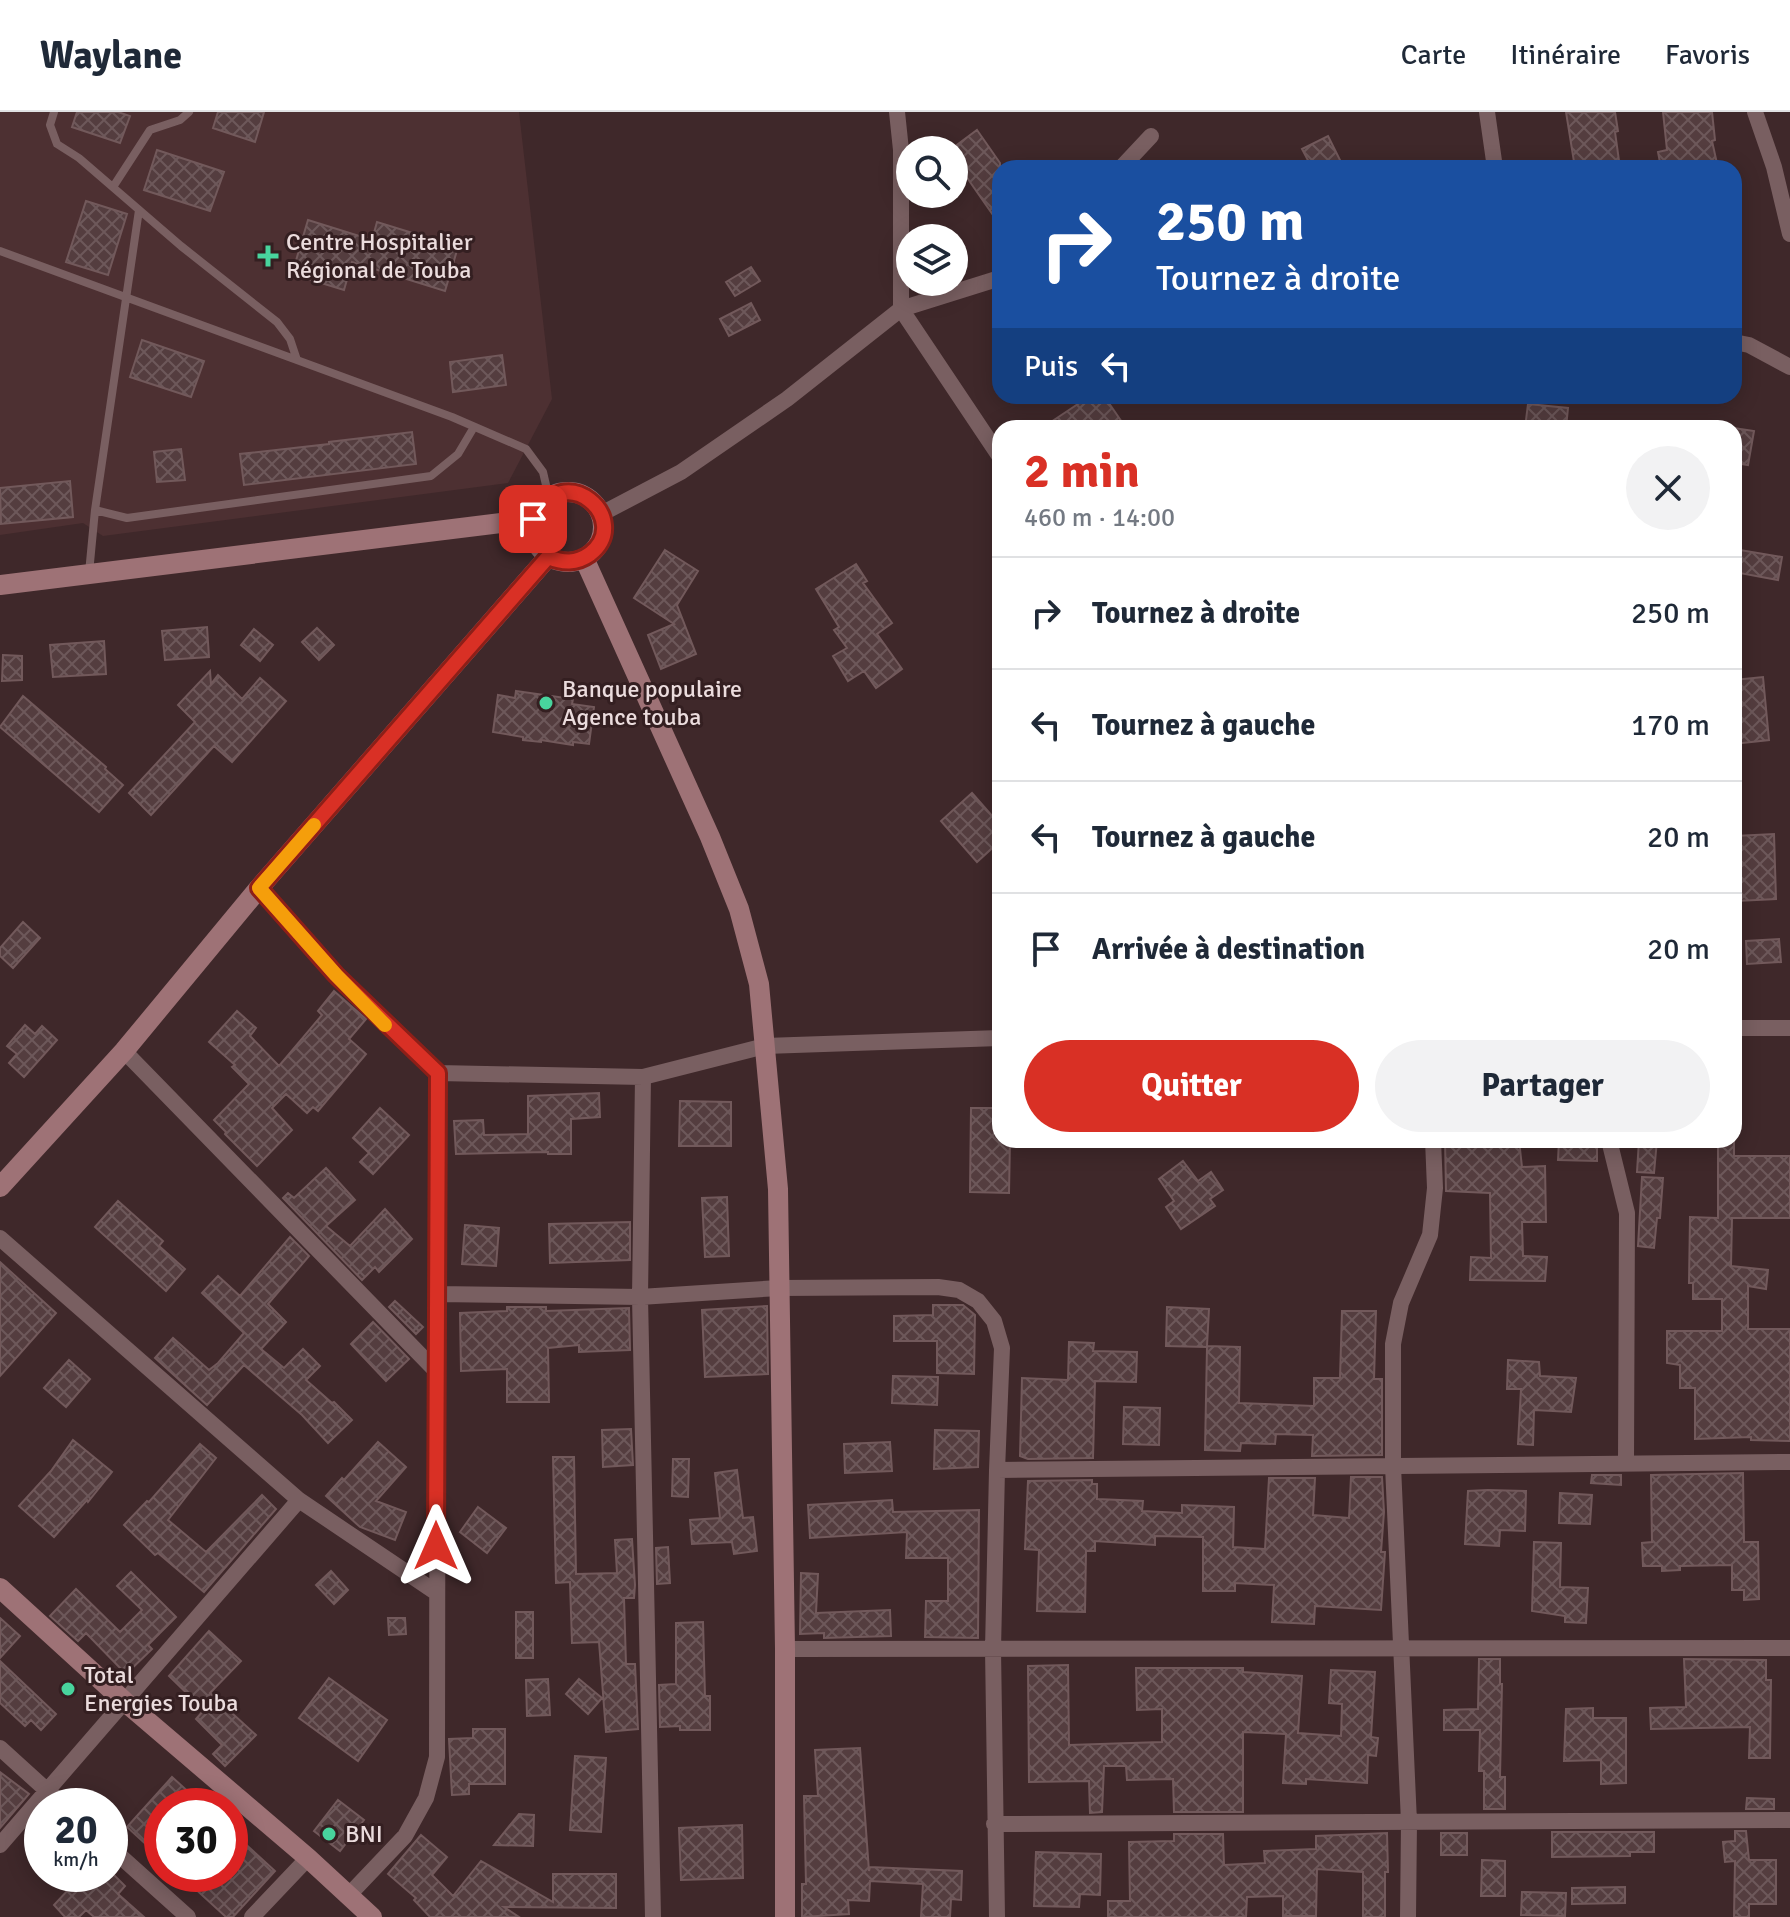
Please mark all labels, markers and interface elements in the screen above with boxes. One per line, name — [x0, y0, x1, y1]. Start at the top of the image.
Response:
text: Waylane — [40, 32, 182, 79]
text: Carte — [1401, 38, 1466, 72]
text: Itinéraire — [1510, 38, 1621, 72]
text: Favoris — [1665, 38, 1750, 72]
map controls — [896, 136, 968, 296]
button: search — [896, 136, 968, 208]
text: 250 m — [1156, 187, 1304, 256]
icon: right — [1024, 192, 1128, 296]
button: layers — [896, 224, 968, 296]
place label: Centre Hospitalier Régional de Touba — [286, 227, 473, 285]
marker: Centre Hospitalier Régional de Touba — [257, 245, 279, 267]
text: Tournez à droite — [1156, 256, 1400, 301]
icon: left — [1094, 344, 1138, 388]
text: Puis — [1024, 348, 1078, 385]
text: 2 min — [1024, 442, 1140, 501]
button: close — [1626, 446, 1710, 530]
pin — [499, 485, 567, 553]
icon: arrive — [511, 497, 555, 541]
text: 460 m · 14:00 — [1024, 502, 1175, 534]
icon: right — [1024, 591, 1068, 635]
text: Tournez à droite — [1092, 595, 1300, 632]
text: 250 m — [1631, 595, 1710, 632]
place label: Banque populaire Agence touba — [562, 674, 742, 732]
marker: Banque populaire Agence touba — [537, 694, 555, 712]
icon: left — [1024, 703, 1068, 747]
text: Tournez à gauche — [1092, 707, 1315, 744]
text: 170 m — [1631, 707, 1710, 744]
icon: left — [1024, 815, 1068, 859]
text: Tournez à gauche — [1092, 819, 1315, 856]
text: 20 m — [1647, 819, 1710, 856]
icon: arrive — [1024, 927, 1068, 971]
text: Arrivée à destination — [1092, 931, 1365, 968]
text: 20 m — [1647, 931, 1710, 968]
button: Quitter — [1024, 1040, 1359, 1132]
button: Partager — [1375, 1040, 1710, 1132]
position arrow — [394, 1504, 478, 1588]
place label: Total Energies Touba — [84, 1660, 238, 1718]
marker: Total Energies Touba — [59, 1680, 77, 1698]
speed limit sign: 30 — [144, 1788, 248, 1892]
text: 20 — [54, 1805, 98, 1855]
place label: BNI — [345, 1819, 383, 1849]
marker: BNI — [320, 1825, 338, 1843]
text: km/h — [53, 1847, 99, 1872]

